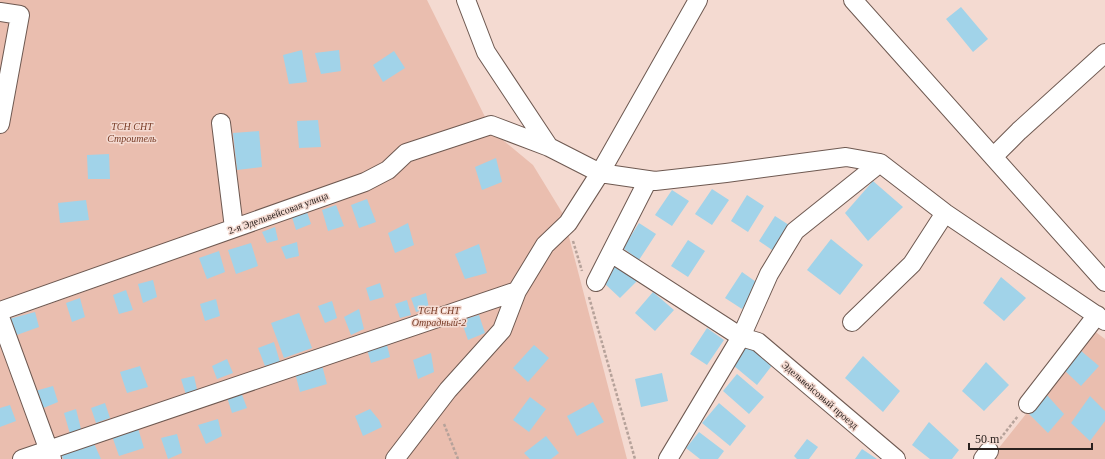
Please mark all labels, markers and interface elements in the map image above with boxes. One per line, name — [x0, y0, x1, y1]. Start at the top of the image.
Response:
park label: ТСН СНТ Строитель — [107, 121, 157, 144]
street label: 2-я Эдельвейсовая улица — [227, 190, 330, 236]
park label: ТСН СНТ Отрадный-2 — [412, 305, 466, 328]
street label: Эдельвейсовый проезд — [780, 359, 860, 431]
scale bar — [969, 425, 1092, 451]
text: 50 m — [975, 432, 1000, 446]

